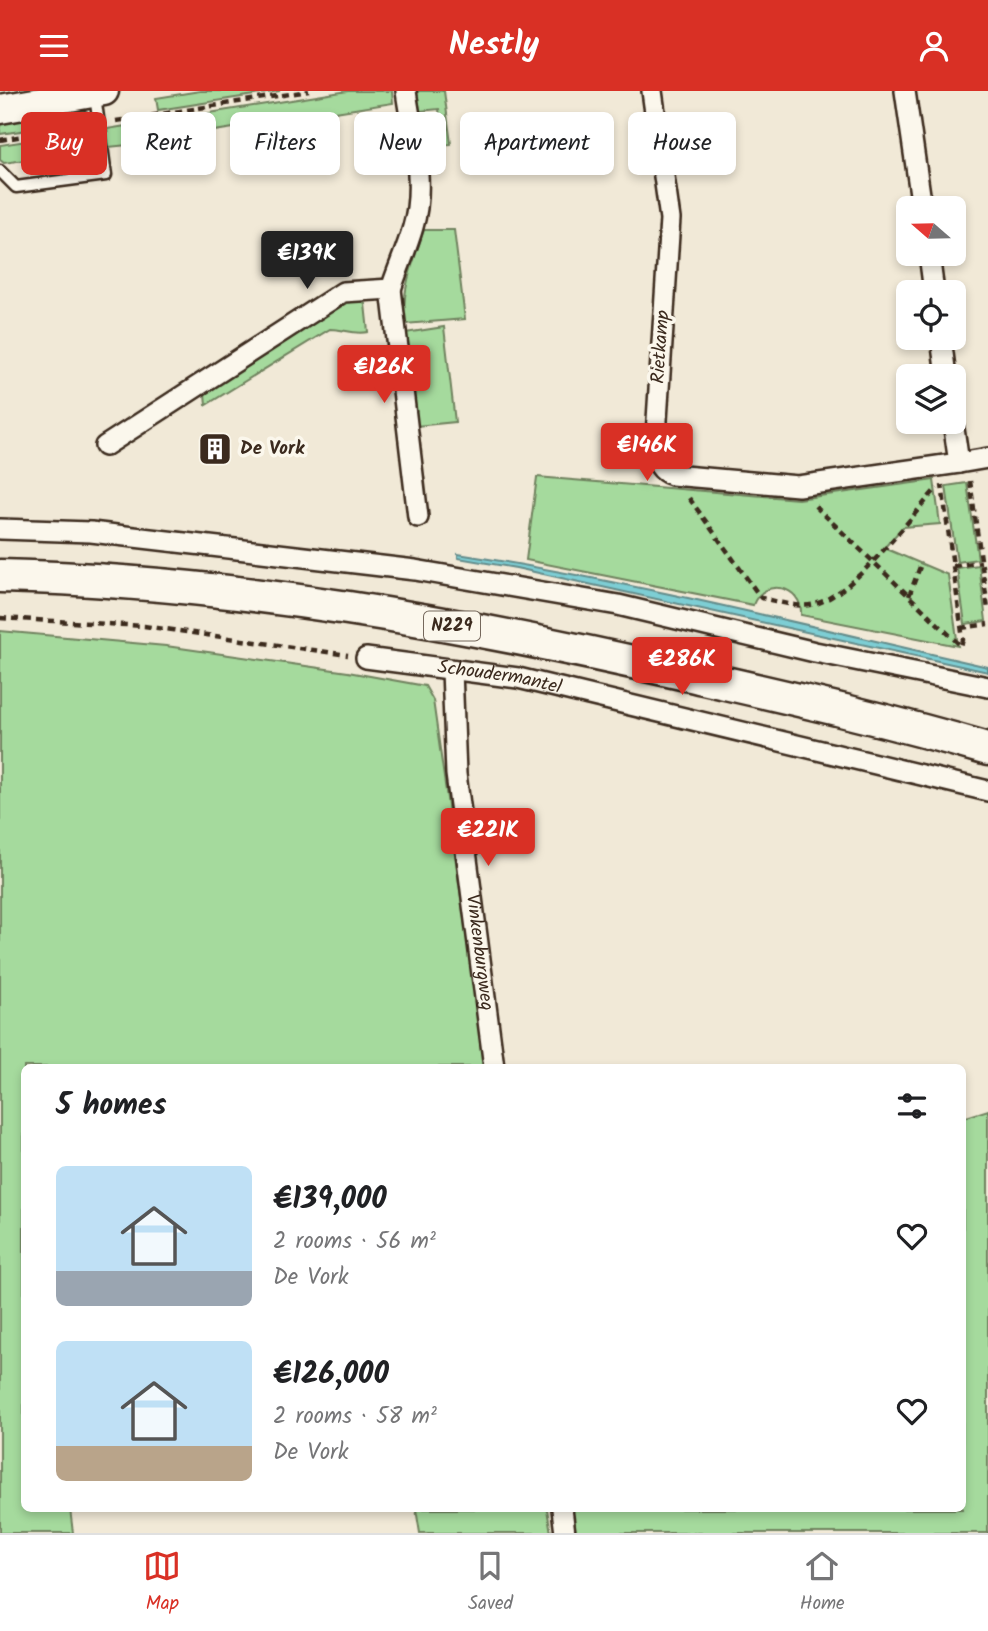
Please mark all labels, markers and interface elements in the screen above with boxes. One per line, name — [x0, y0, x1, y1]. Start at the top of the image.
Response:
text: Nestly — [449, 20, 539, 71]
icon: menu — [35, 27, 73, 65]
icon: person — [915, 27, 953, 65]
chip: Buy — [21, 112, 107, 175]
chip: Rent — [121, 112, 216, 175]
chip: Filters — [230, 112, 340, 175]
chip: New — [354, 112, 446, 175]
chip: Apartment — [460, 112, 614, 175]
chip: House — [628, 112, 736, 175]
north arrow — [896, 196, 966, 266]
map controls — [896, 196, 966, 434]
pin: €139K — [258, 231, 356, 291]
text: €139K — [277, 236, 337, 272]
button: locate — [896, 280, 966, 350]
street label: Rietkamp — [643, 309, 679, 385]
pin: €126K — [335, 345, 433, 405]
text: €126K — [353, 350, 415, 386]
button: layers — [896, 364, 966, 434]
pin: €146K — [598, 423, 696, 483]
text: €146K — [617, 428, 677, 464]
building icon: De Vork — [196, 430, 234, 468]
place label: De Vork — [240, 434, 305, 464]
road number: N229 — [424, 611, 480, 641]
pin: €286K — [633, 637, 731, 697]
text: €286K — [648, 642, 716, 678]
street label: Schoudermantel — [436, 653, 565, 703]
pin: €221K — [439, 809, 537, 868]
text: €221K — [457, 813, 519, 849]
street label: Vinkenburgweg — [457, 892, 502, 1012]
text: 5 homes — [56, 1082, 167, 1130]
icon: filters — [893, 1087, 931, 1125]
text: €139,000 — [273, 1176, 387, 1224]
icon: home — [112, 1194, 196, 1278]
icon: heart — [893, 1217, 931, 1255]
text: 2 rooms · 56 m² — [273, 1224, 436, 1260]
text: De Vork — [273, 1260, 348, 1296]
text: €126,000 — [273, 1351, 389, 1399]
icon: home — [112, 1369, 196, 1453]
icon: heart — [893, 1392, 931, 1430]
text: 2 rooms · 58 m² — [273, 1399, 437, 1435]
text: De Vork — [273, 1435, 348, 1471]
tab: Map — [143, 1547, 181, 1619]
tab: Saved — [468, 1547, 513, 1619]
tab: Home — [800, 1547, 845, 1619]

